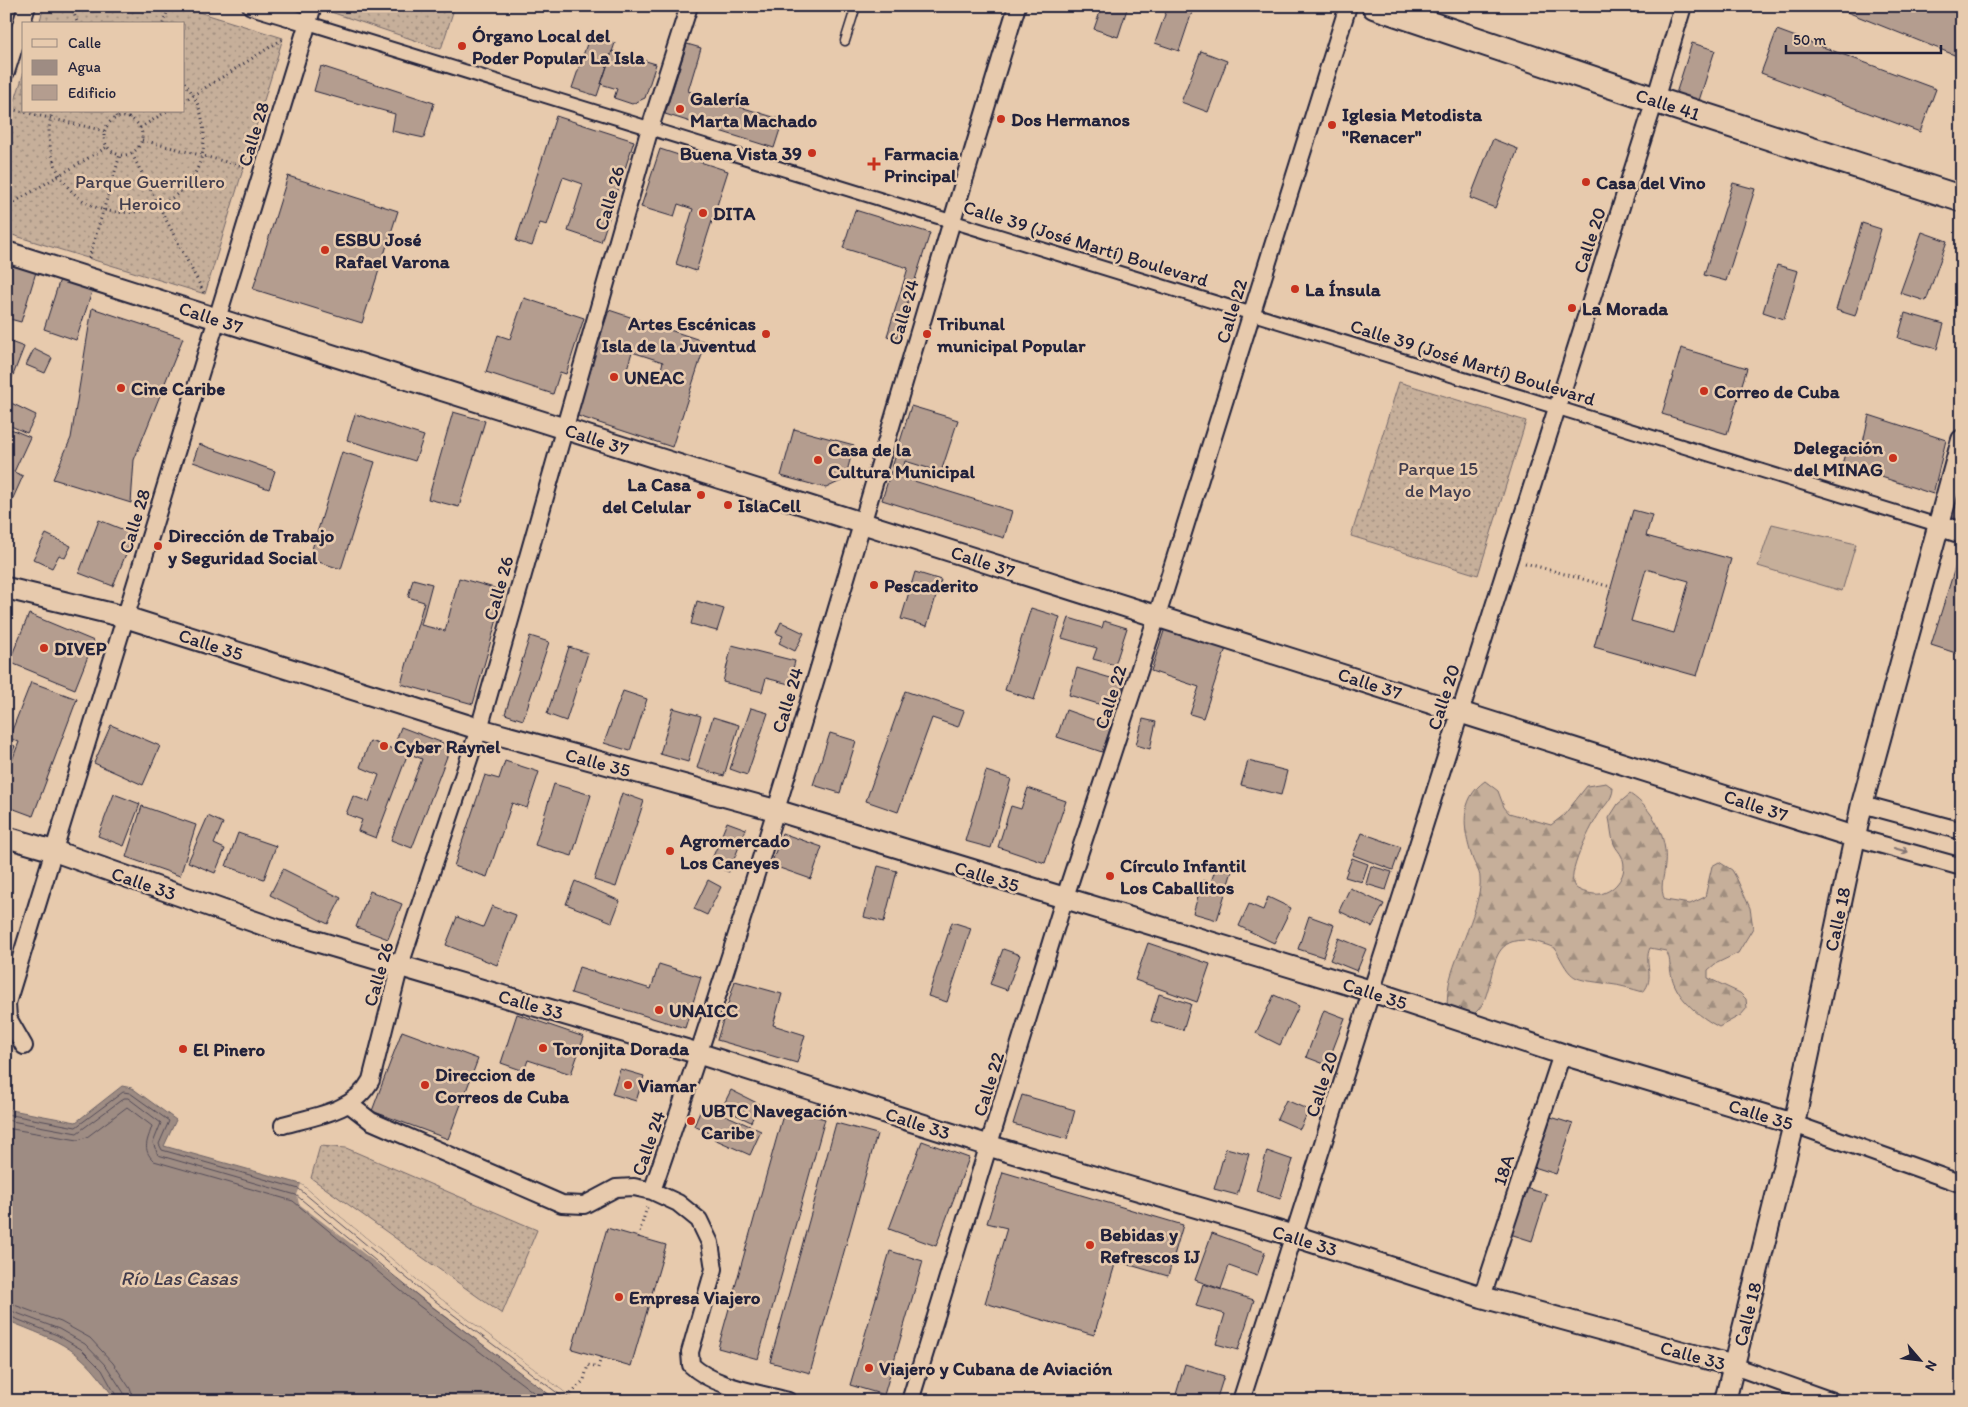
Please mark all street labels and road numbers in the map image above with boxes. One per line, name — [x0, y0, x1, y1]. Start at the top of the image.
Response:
street label: Calle 41 — [1633, 83, 1703, 126]
street label: Calle 28 — [233, 99, 274, 169]
street label: Calle 26 — [589, 163, 630, 233]
street label: Calle 39 (José Martí) Boulevard — [960, 195, 1212, 292]
street label: Calle 20 — [1568, 204, 1611, 276]
street label: Calle 24 — [883, 276, 924, 348]
street label: Calle 22 — [1211, 276, 1252, 346]
street label: Calle 37 — [176, 296, 246, 339]
street label: Calle 39 (José Martí) Boulevard — [1347, 314, 1599, 411]
street label: Calle 37 — [562, 418, 632, 461]
street label: Calle 28 — [114, 486, 155, 556]
street label: Calle 37 — [948, 540, 1018, 583]
street label: Calle 26 — [478, 553, 519, 623]
street label: Calle 35 — [176, 623, 246, 666]
street label: Calle 20 — [1422, 661, 1465, 733]
street label: Calle 22 — [1089, 662, 1132, 732]
street label: Calle 37 — [1335, 662, 1405, 705]
street label: Calle 24 — [767, 664, 808, 736]
street label: Calle 35 — [563, 743, 633, 782]
street label: Calle 37 — [1721, 784, 1791, 827]
street label: Calle 35 — [952, 856, 1022, 897]
street label: Calle 33 — [108, 862, 179, 905]
street label: Calle 18 — [1819, 885, 1856, 953]
street label: Calle 26 — [358, 939, 399, 1009]
street label: Calle 35 — [1340, 972, 1410, 1015]
street label: Calle 33 — [496, 984, 566, 1025]
street label: Calle 20 — [1300, 1048, 1343, 1120]
street label: Calle 22 — [968, 1049, 1009, 1119]
street label: Calle 35 — [1726, 1094, 1796, 1135]
street label: Calle 33 — [882, 1102, 953, 1145]
street label: Calle 24 — [627, 1107, 670, 1179]
street label: 18A — [1488, 1152, 1519, 1189]
street label: Calle 33 — [1270, 1220, 1340, 1261]
street label: Calle 18 — [1728, 1280, 1767, 1349]
street label: Calle 33 — [1658, 1336, 1728, 1375]

